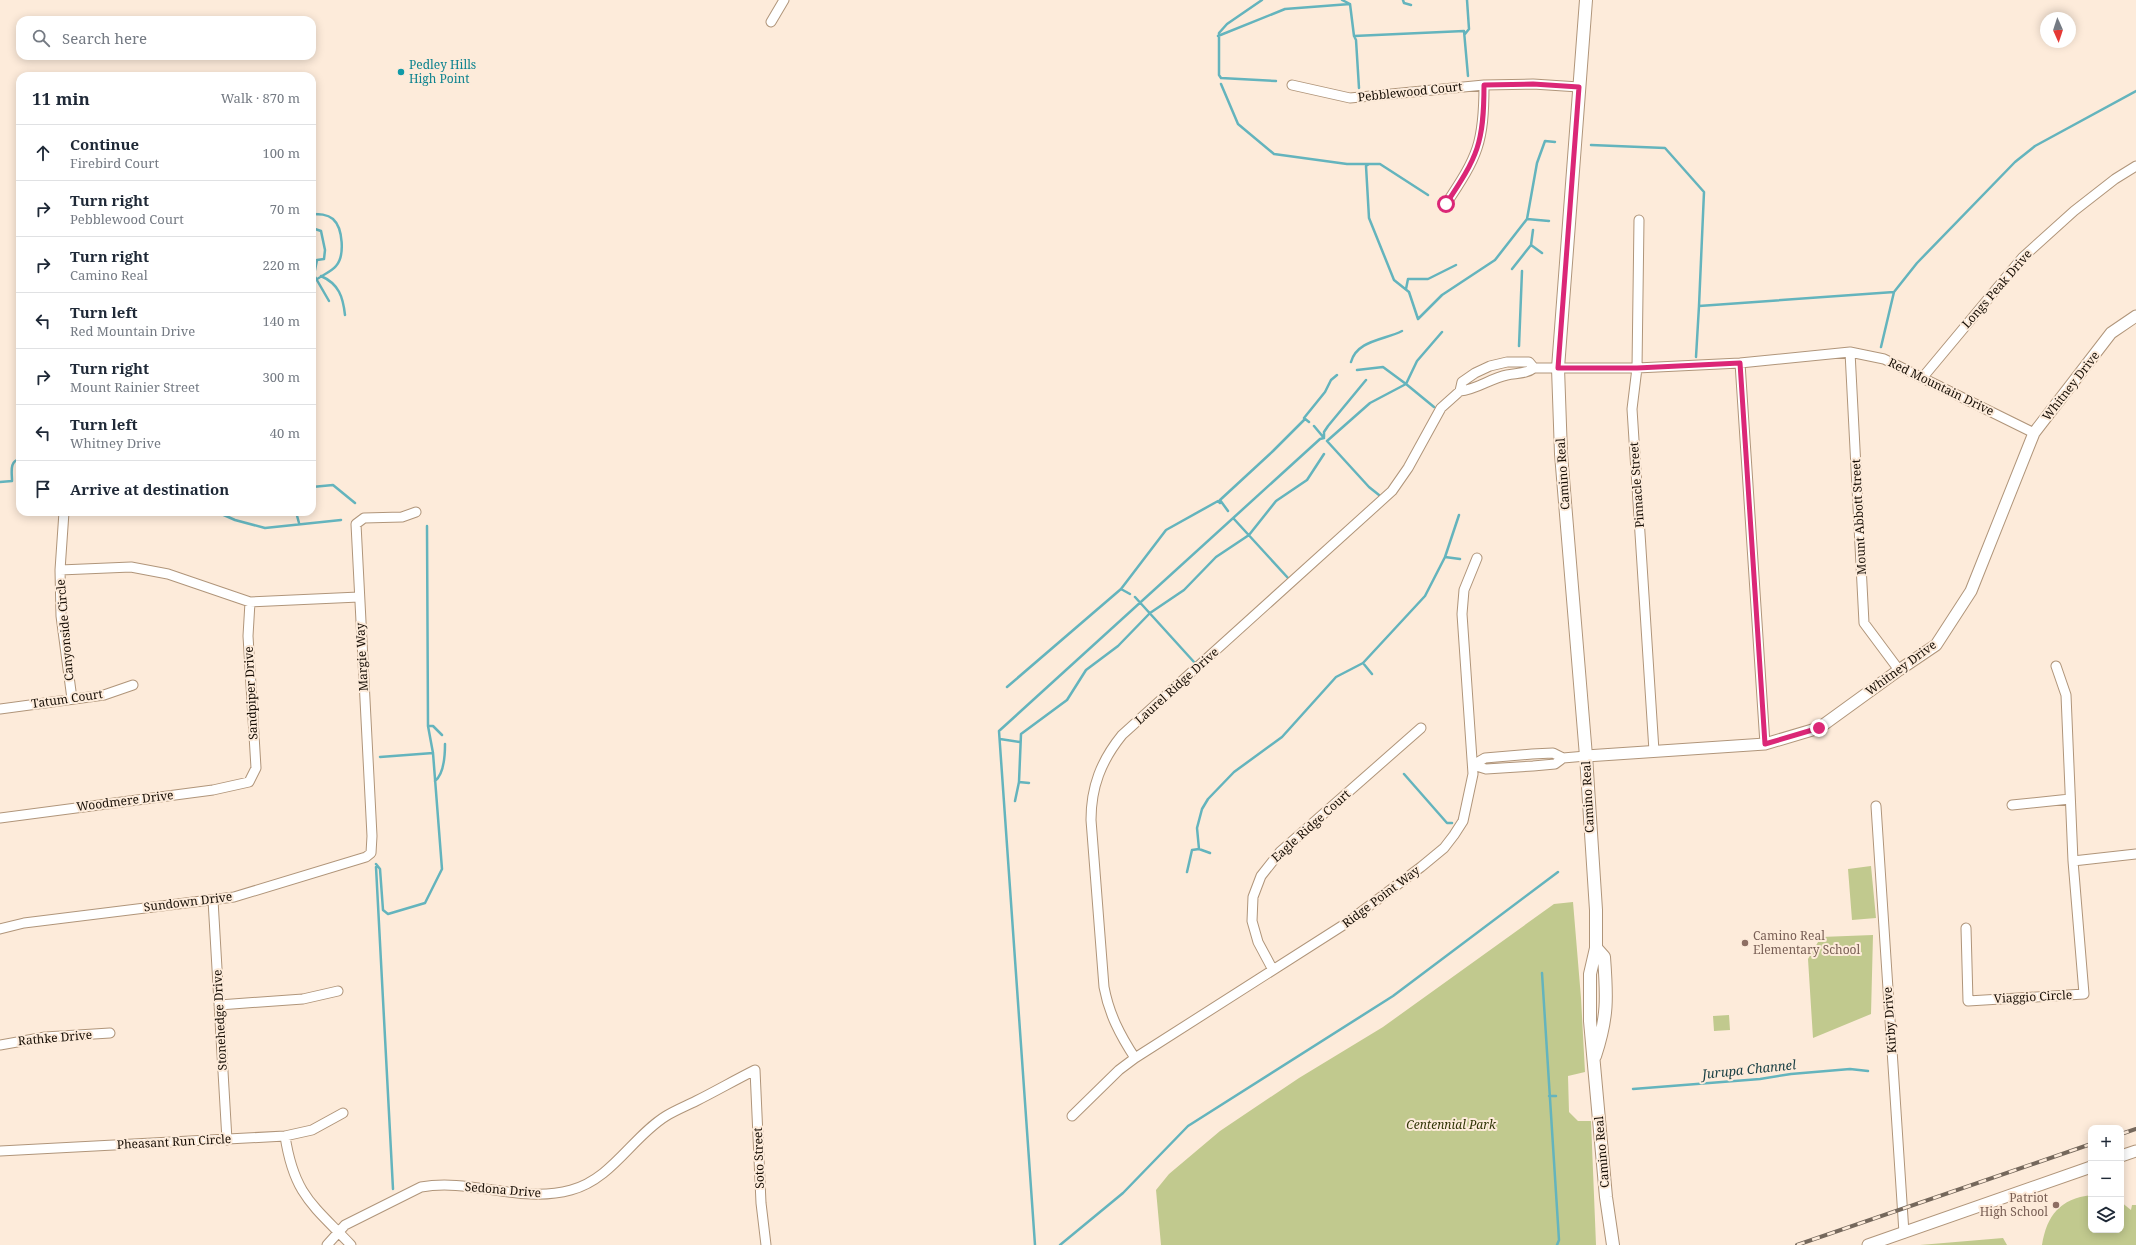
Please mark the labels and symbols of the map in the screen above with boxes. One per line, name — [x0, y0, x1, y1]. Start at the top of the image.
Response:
north arrow — [2040, 12, 2076, 48]
place label: Pedley Hills High Point — [409, 56, 476, 87]
marker: Pedley Hills High Point — [396, 67, 406, 77]
street label: Pebblewood Court — [1357, 78, 1463, 105]
route start — [1437, 195, 1455, 213]
street label: Longs Peak Drive — [1958, 246, 2036, 332]
street label: Whitney Drive — [2038, 347, 2103, 424]
street label: Red Mountain Drive — [1886, 354, 1997, 420]
street label: Camino Real — [1551, 437, 1573, 510]
street label: Pinnacle Street — [1625, 442, 1648, 529]
street label: Mount Abbott Street — [1847, 459, 1870, 575]
street label: Canyonside Circle — [52, 578, 77, 682]
street label: Margie Way — [351, 622, 372, 692]
street label: Whitney Drive — [1862, 636, 1940, 699]
street label: Laurel Ridge Drive — [1131, 643, 1222, 728]
street label: Sandpiper Drive — [240, 646, 261, 740]
street label: Tatum Court — [30, 685, 104, 712]
route end — [1810, 719, 1828, 737]
street label: Camino Real — [1577, 760, 1598, 833]
street label: Woodmere Drive — [75, 786, 174, 815]
street label: Eagle Ridge Court — [1268, 786, 1354, 866]
street label: Ridge Point Way — [1338, 862, 1423, 931]
street label: Sundown Drive — [143, 888, 233, 915]
place label: Camino Real Elementary School — [1753, 927, 1861, 958]
marker: Camino Real Elementary School — [1740, 938, 1750, 948]
street label: Stonehedge Drive — [208, 969, 231, 1071]
street label: Kirby Drive — [1879, 986, 1900, 1054]
street label: Viaggio Circle — [1993, 986, 2073, 1007]
street label: Rathke Drive — [17, 1026, 93, 1049]
water label: Jurupa Channel — [1698, 1055, 1797, 1083]
street label: Camino Real — [1590, 1115, 1613, 1189]
park label: Centennial Park — [1406, 1116, 1497, 1133]
street label: Soto Street — [749, 1127, 768, 1189]
street label: Pheasant Run Circle — [116, 1130, 232, 1153]
street label: Sedona Drive — [464, 1178, 542, 1201]
place label: Patriot High School — [1980, 1189, 2048, 1220]
marker: Patriot High School — [2051, 1200, 2061, 1210]

